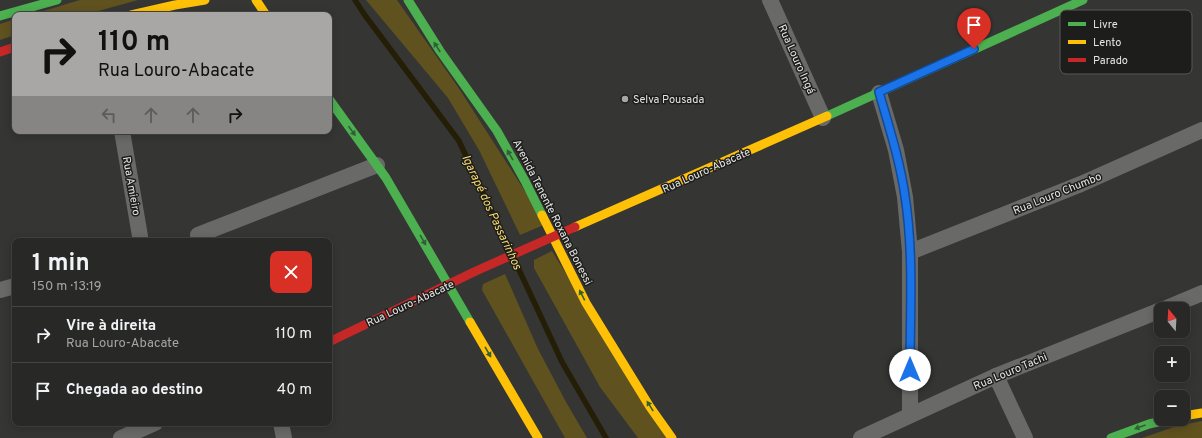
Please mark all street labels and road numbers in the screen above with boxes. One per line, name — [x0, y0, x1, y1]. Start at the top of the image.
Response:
street label: Rua Louro Ingá — [775, 23, 818, 96]
street label: Avenida Tenente Roxana Bonessi — [509, 137, 595, 288]
street label: Rua Louro-Abacate — [660, 145, 753, 197]
street label: Rua Amieiro — [119, 156, 143, 217]
street label: Rua Louro Chumbo — [1011, 170, 1104, 218]
street label: Rua Louro-Abacate — [364, 277, 457, 330]
street label: Rua Louro Tachi — [971, 350, 1049, 394]

